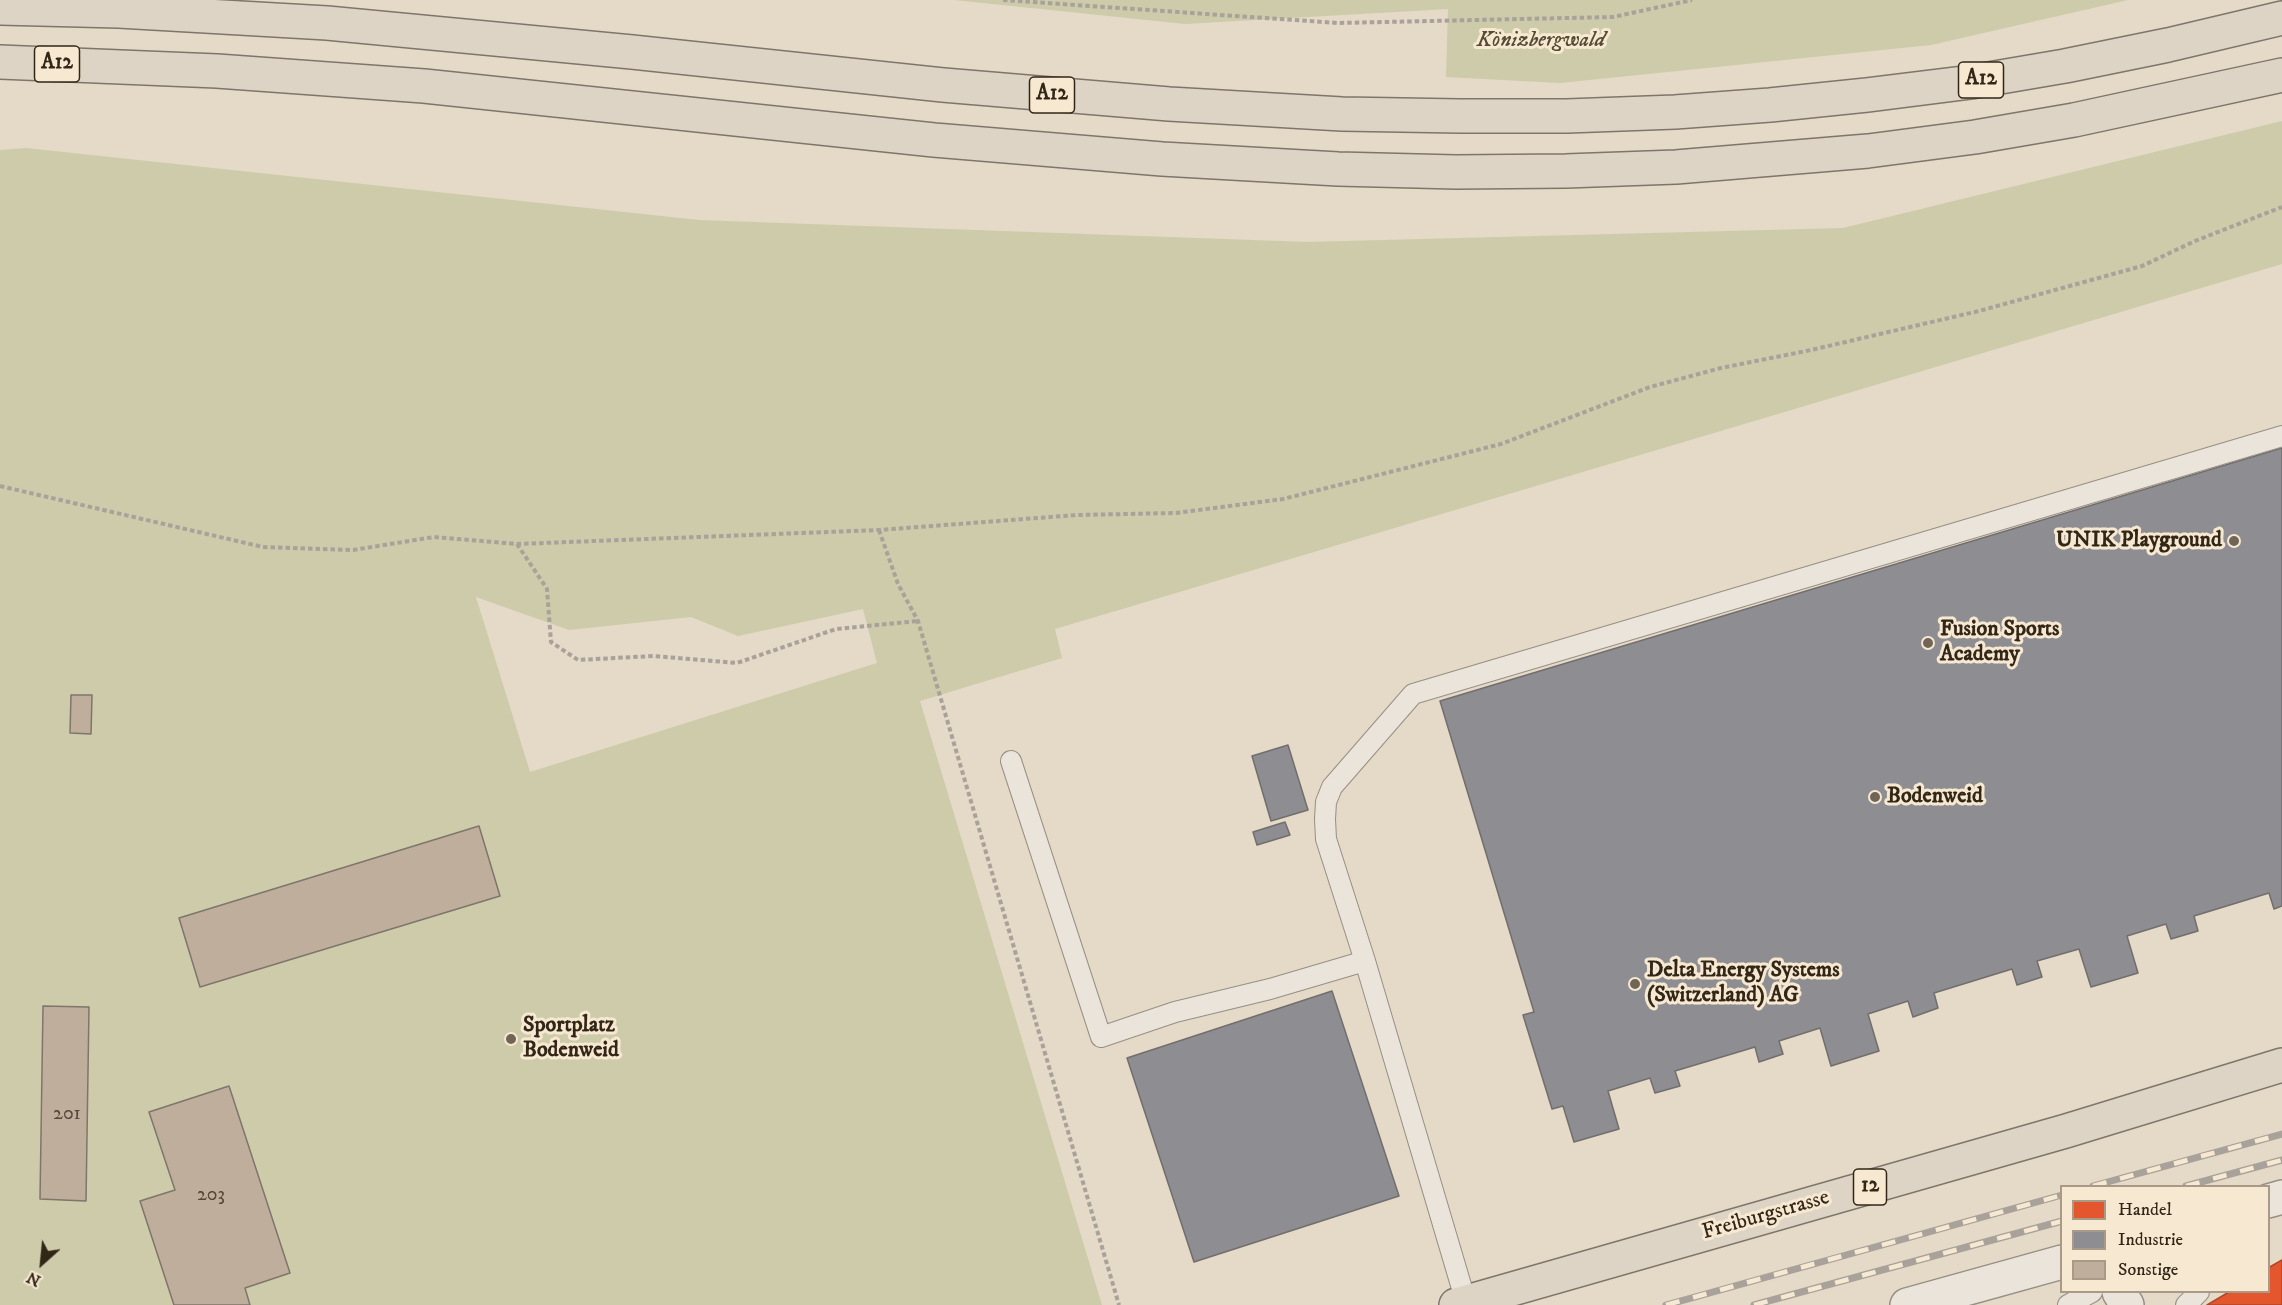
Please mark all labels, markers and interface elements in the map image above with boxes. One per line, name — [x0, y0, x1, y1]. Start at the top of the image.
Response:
park label: Könizbergwald — [1477, 28, 1605, 54]
road number: A12 — [34, 46, 80, 82]
road number: A12 — [1958, 62, 2004, 98]
road number: A12 — [1030, 77, 1074, 113]
place label: UNIK Playground — [2056, 528, 2222, 554]
marker: UNIK Playground — [2227, 534, 2241, 548]
place label: Fusion Sports Academy — [1940, 617, 2059, 668]
marker: Fusion Sports Academy — [1921, 636, 1935, 650]
place label: Bodenweid — [1887, 784, 1983, 810]
marker: Bodenweid — [1868, 790, 1882, 804]
place label: Delta Energy Systems (Switzerland) AG — [1647, 958, 1840, 1010]
marker: Delta Energy Systems (Switzerland) AG — [1628, 977, 1642, 991]
place label: Sportplatz Bodenweid — [523, 1013, 619, 1064]
marker: Sportplatz Bodenweid — [504, 1032, 518, 1046]
house number: 201 — [53, 1103, 81, 1127]
road number: 12 — [1854, 1169, 1886, 1205]
house number: 203 — [197, 1184, 225, 1208]
street label: Freiburgstrasse — [1699, 1185, 1833, 1247]
legend — [2060, 1185, 2270, 1293]
text: Handel — [2118, 1199, 2172, 1221]
text: Industrie — [2118, 1229, 2183, 1251]
north arrow — [12, 1233, 72, 1293]
text: Sonstige — [2118, 1259, 2178, 1281]
text: N — [23, 1267, 44, 1291]

